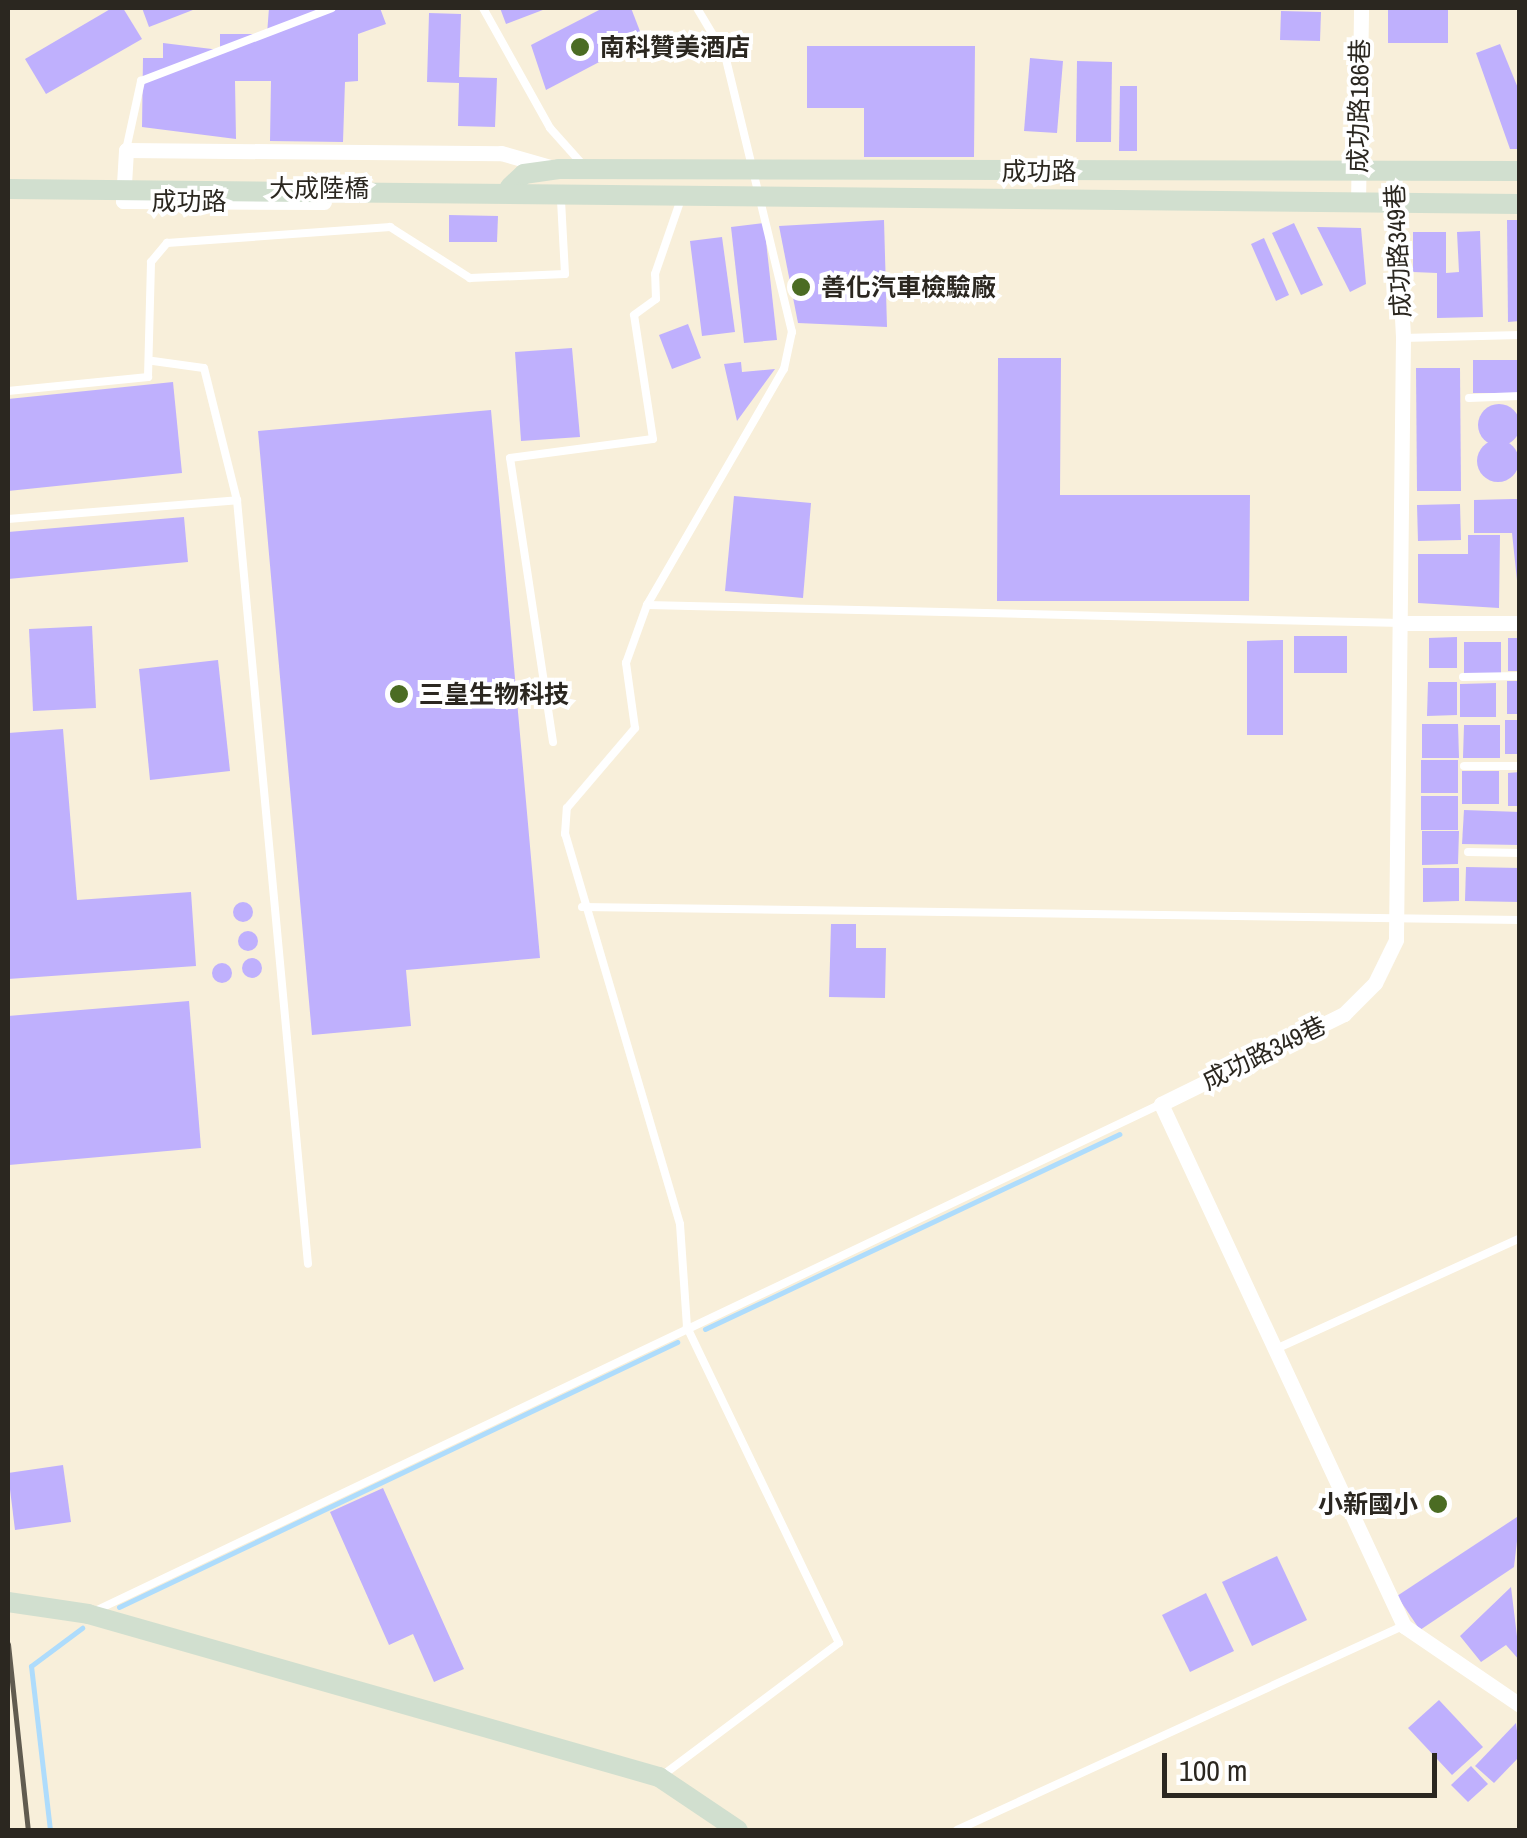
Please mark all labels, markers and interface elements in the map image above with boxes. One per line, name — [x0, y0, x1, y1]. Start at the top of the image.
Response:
place label: 南科贊美酒店 — [600, 32, 750, 62]
marker: 南科贊美酒店 — [569, 36, 591, 58]
street label: 成功路186巷 — [1343, 39, 1375, 173]
street label: 成功路 — [1002, 156, 1076, 186]
street label: 大成陸橋 — [269, 173, 369, 203]
street label: 成功路349巷 — [1380, 183, 1416, 319]
street label: 成功路 — [152, 186, 226, 216]
place label: 善化汽車檢驗廠 — [821, 272, 996, 302]
marker: 善化汽車檢驗廠 — [790, 276, 812, 298]
place label: 三皇生物科技 — [419, 679, 569, 709]
marker: 三皇生物科技 — [388, 683, 410, 705]
street label: 成功路349巷 — [1197, 1010, 1331, 1096]
place label: 小新國小 — [1318, 1489, 1418, 1519]
marker: 小新國小 — [1427, 1493, 1449, 1515]
scale bar — [1167, 1733, 1442, 1795]
text: 100 m — [1179, 1750, 1247, 1790]

